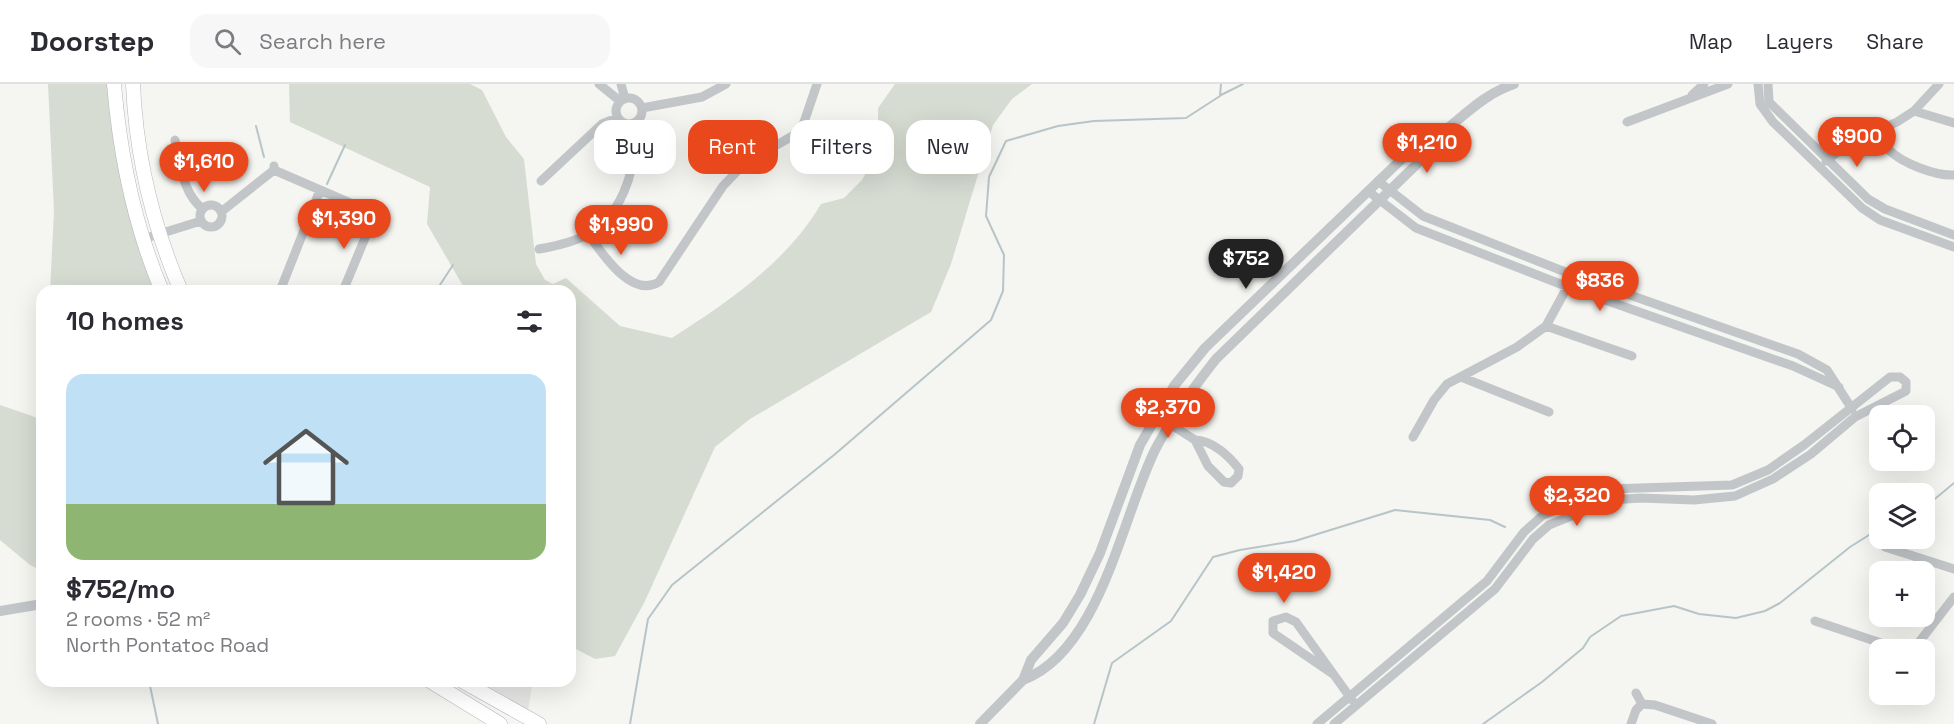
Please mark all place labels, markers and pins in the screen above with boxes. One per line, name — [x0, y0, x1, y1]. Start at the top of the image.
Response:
pin: $900 — [1821, 117, 1893, 168]
pin: $1,210 — [1378, 123, 1476, 174]
pin: $1,610 — [155, 142, 253, 193]
pin: $1,390 — [295, 199, 393, 250]
pin: $1,990 — [572, 205, 670, 256]
pin: $752 — [1210, 239, 1282, 290]
pin: $836 — [1564, 261, 1636, 312]
pin: $2,370 — [1119, 388, 1217, 439]
pin: $2,320 — [1528, 476, 1626, 527]
pin: $1,420 — [1235, 553, 1333, 604]

